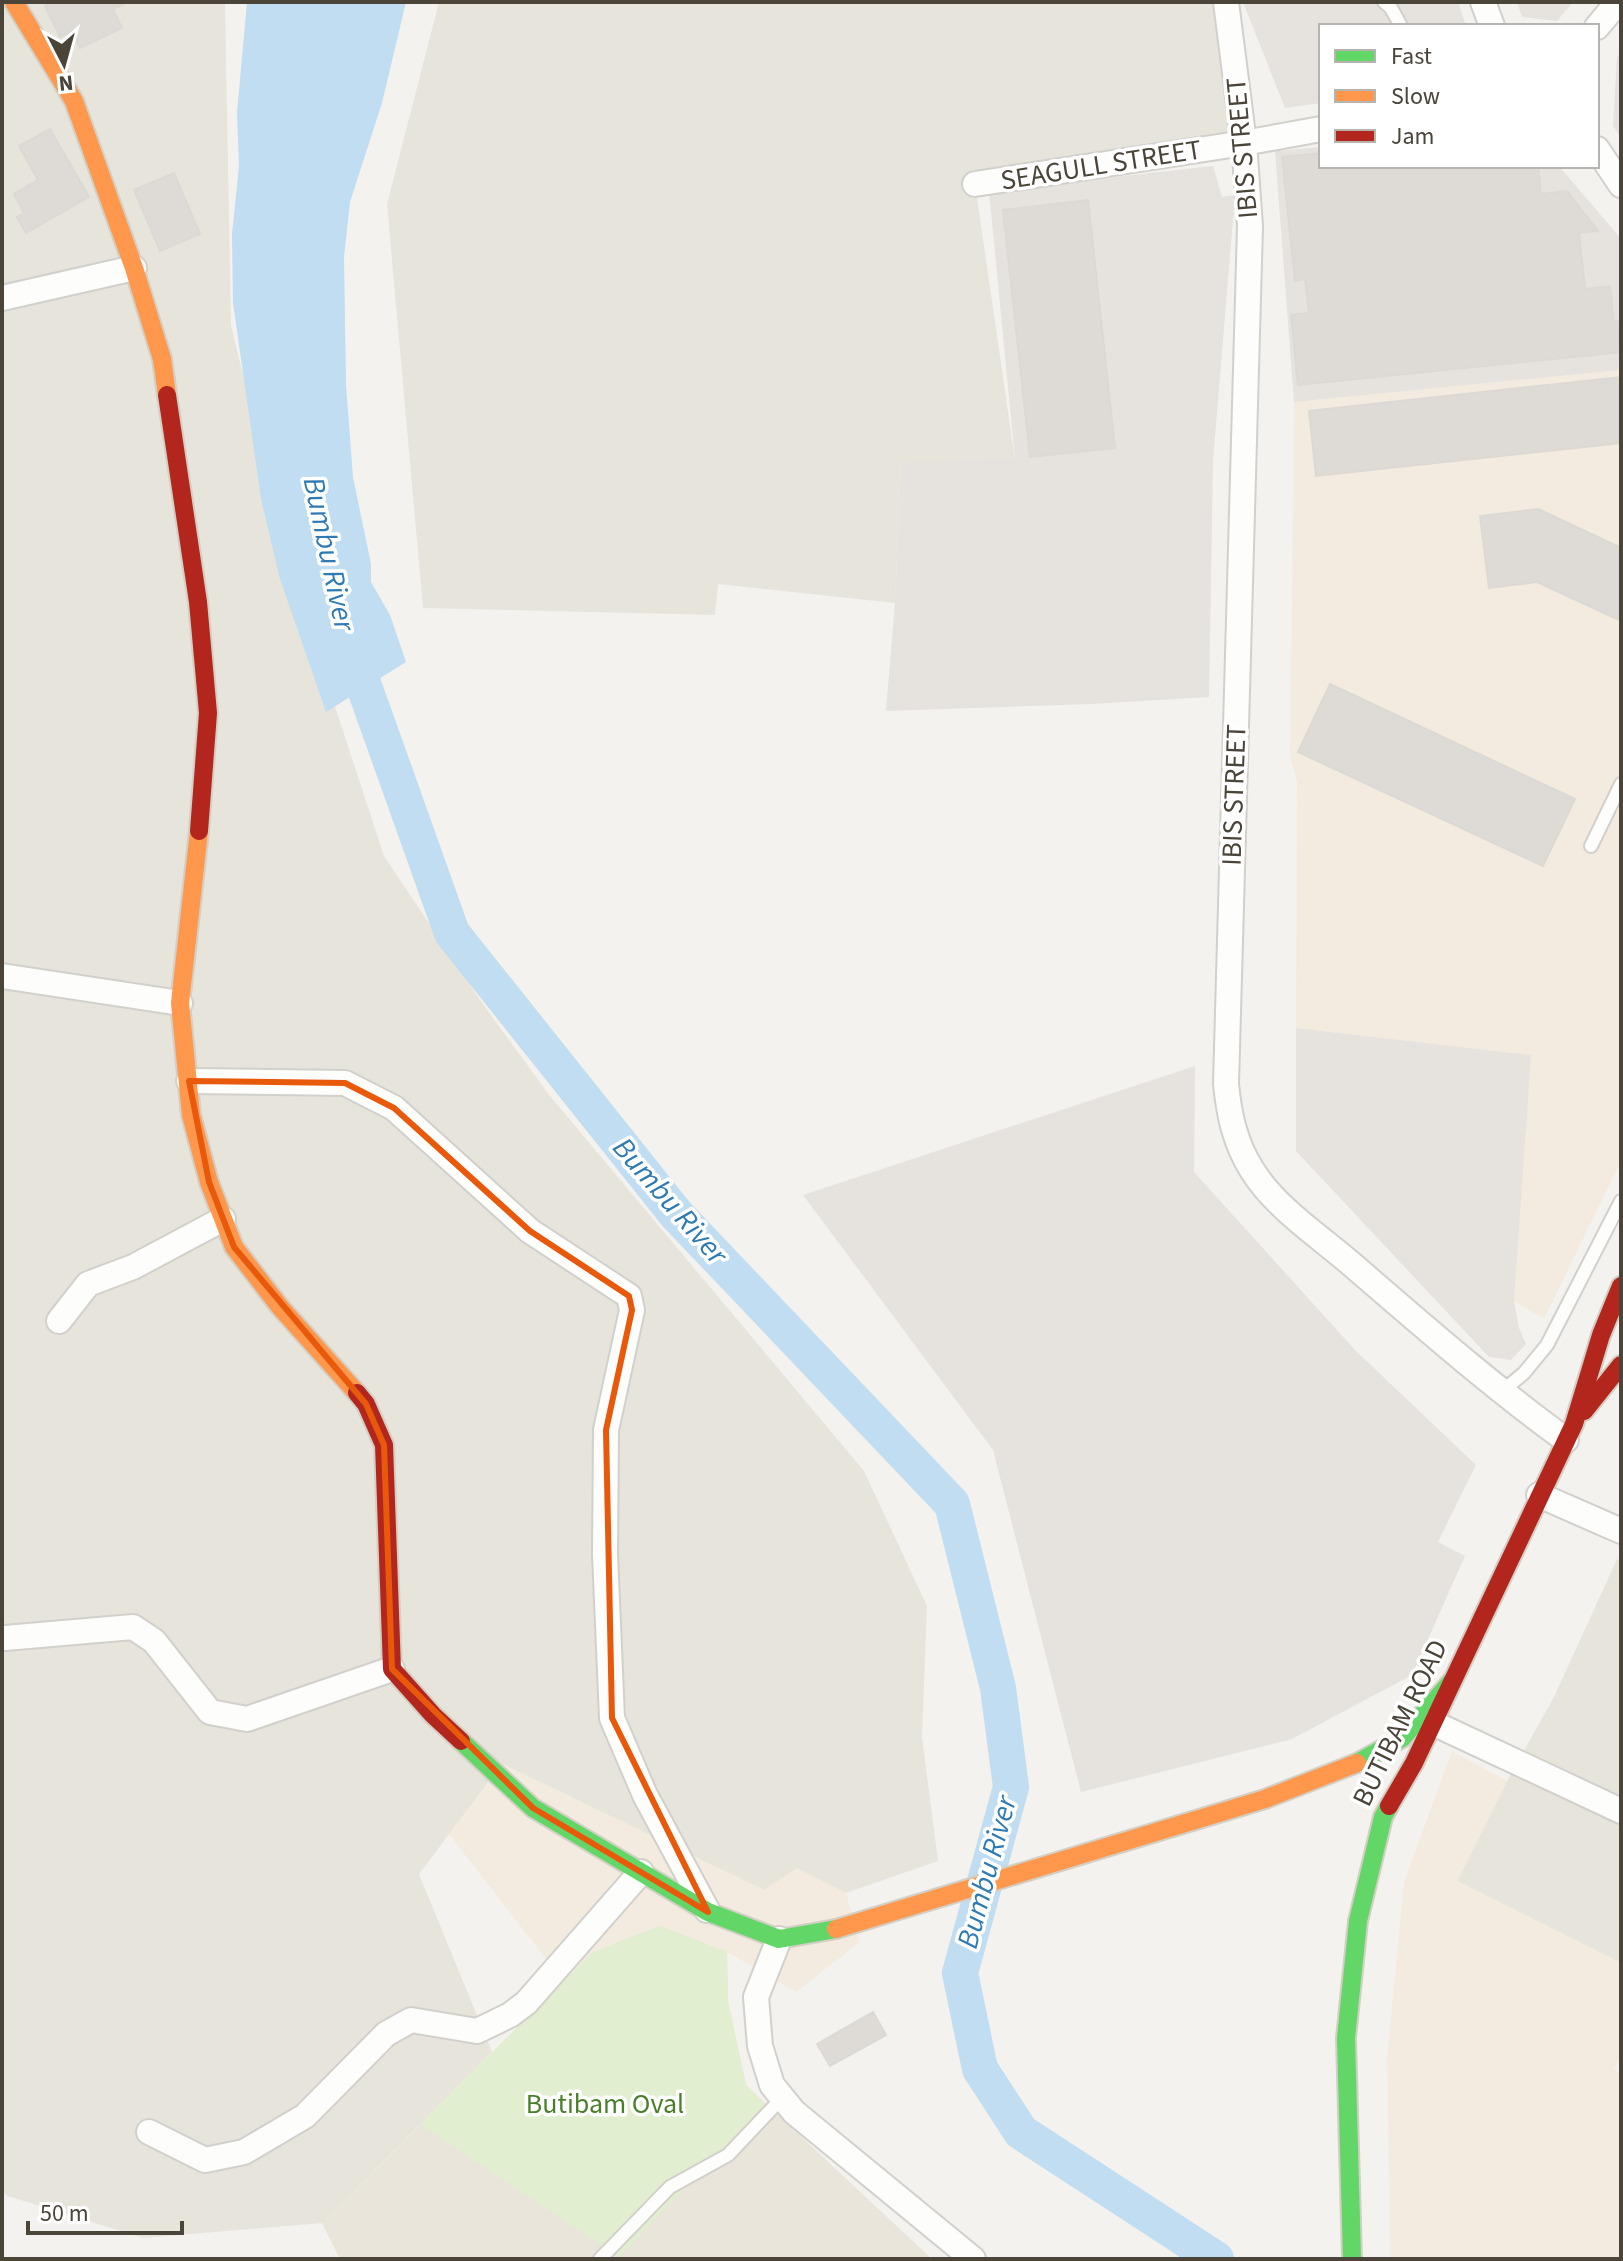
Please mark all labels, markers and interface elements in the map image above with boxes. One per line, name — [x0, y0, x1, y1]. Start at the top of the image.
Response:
north arrow — [24, 24, 104, 104]
legend — [1319, 24, 1599, 168]
text: Fast — [1391, 39, 1432, 74]
text: N — [57, 66, 75, 100]
street label: IBIS STREET — [1216, 76, 1268, 220]
text: Slow — [1391, 79, 1440, 114]
text: Jam — [1391, 119, 1435, 154]
street label: SEAGULL STREET — [998, 129, 1204, 201]
water label: Bumbu River — [292, 473, 367, 637]
street label: IBIS STREET — [1212, 724, 1256, 866]
water label: Bumbu River — [603, 1128, 739, 1275]
street label: BUTIBAM ROAD — [1342, 1633, 1458, 1813]
water label: Bumbu River — [946, 1789, 1028, 1953]
park label: Butibam Oval — [526, 2084, 684, 2124]
scale bar — [28, 2185, 182, 2235]
text: 50 m — [40, 2196, 89, 2231]

